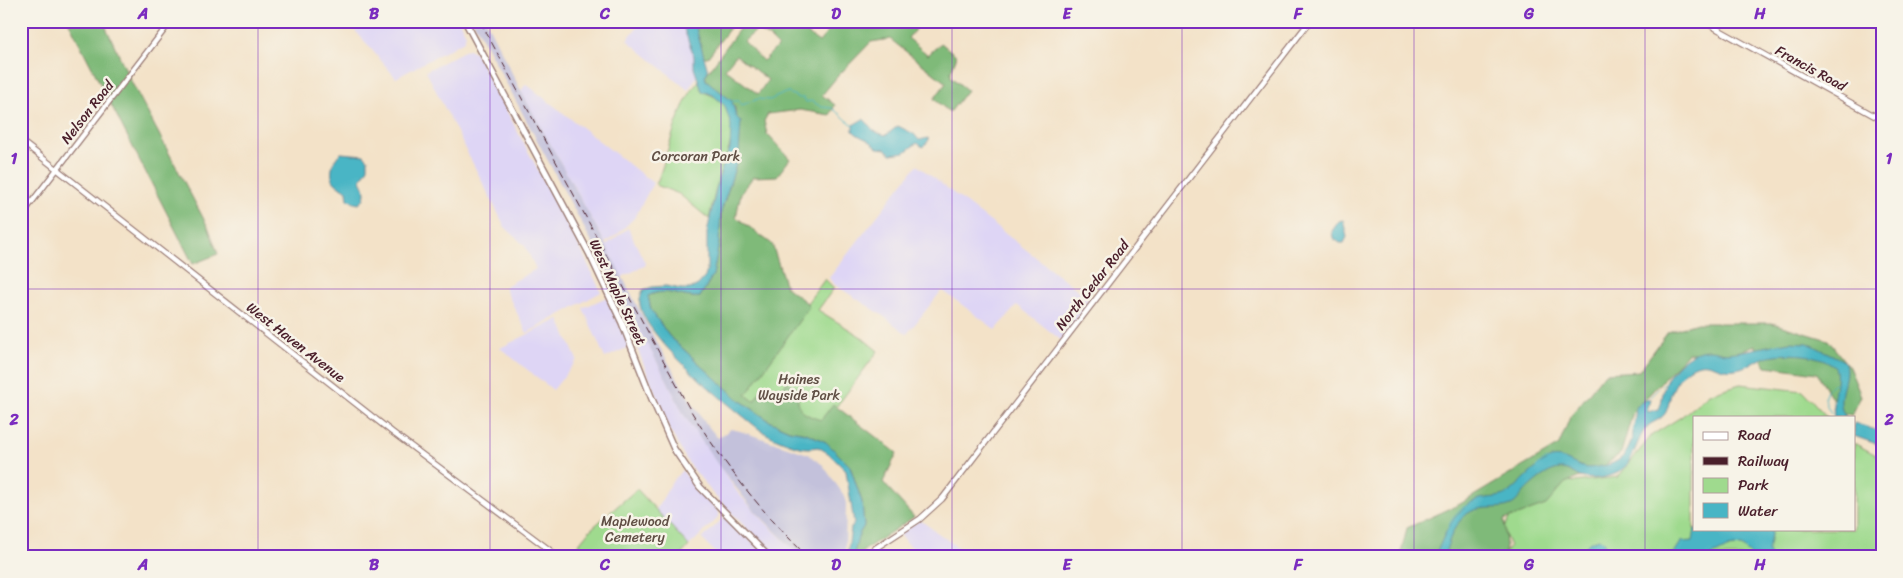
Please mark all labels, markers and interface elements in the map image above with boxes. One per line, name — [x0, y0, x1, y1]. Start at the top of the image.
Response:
text: A — [137, 0, 148, 28]
text: B — [369, 0, 380, 28]
text: C — [599, 0, 611, 28]
text: D — [831, 0, 841, 28]
text: E — [1063, 0, 1073, 28]
text: F — [1293, 0, 1304, 28]
text: G — [1523, 0, 1535, 28]
text: H — [1753, 0, 1766, 28]
street label: Francis Road — [1770, 38, 1853, 99]
street label: Nelson Road — [54, 74, 121, 150]
text: 1 — [11, 144, 18, 173]
park label: Corcoran Park — [652, 144, 740, 169]
text: 1 — [1886, 144, 1893, 173]
street label: North Cedar Road — [1049, 233, 1137, 336]
street label: West Maple Street — [582, 235, 653, 350]
street label: West Haven Avenue — [241, 296, 351, 389]
park label: Haines Wayside Park — [758, 367, 840, 408]
text: 2 — [8, 405, 19, 434]
text: 2 — [1883, 405, 1894, 434]
legend — [1693, 416, 1856, 530]
text: Road — [1738, 422, 1771, 448]
text: Railway — [1738, 448, 1789, 474]
text: Park — [1738, 472, 1769, 498]
text: Water — [1738, 498, 1778, 524]
park label: Maplewood Cemetery — [601, 509, 671, 550]
text: A — [137, 550, 148, 578]
text: B — [369, 550, 380, 578]
text: C — [599, 550, 611, 578]
text: D — [831, 550, 841, 578]
text: E — [1063, 550, 1073, 578]
text: F — [1293, 550, 1304, 578]
text: G — [1523, 550, 1535, 578]
text: H — [1753, 550, 1766, 578]

